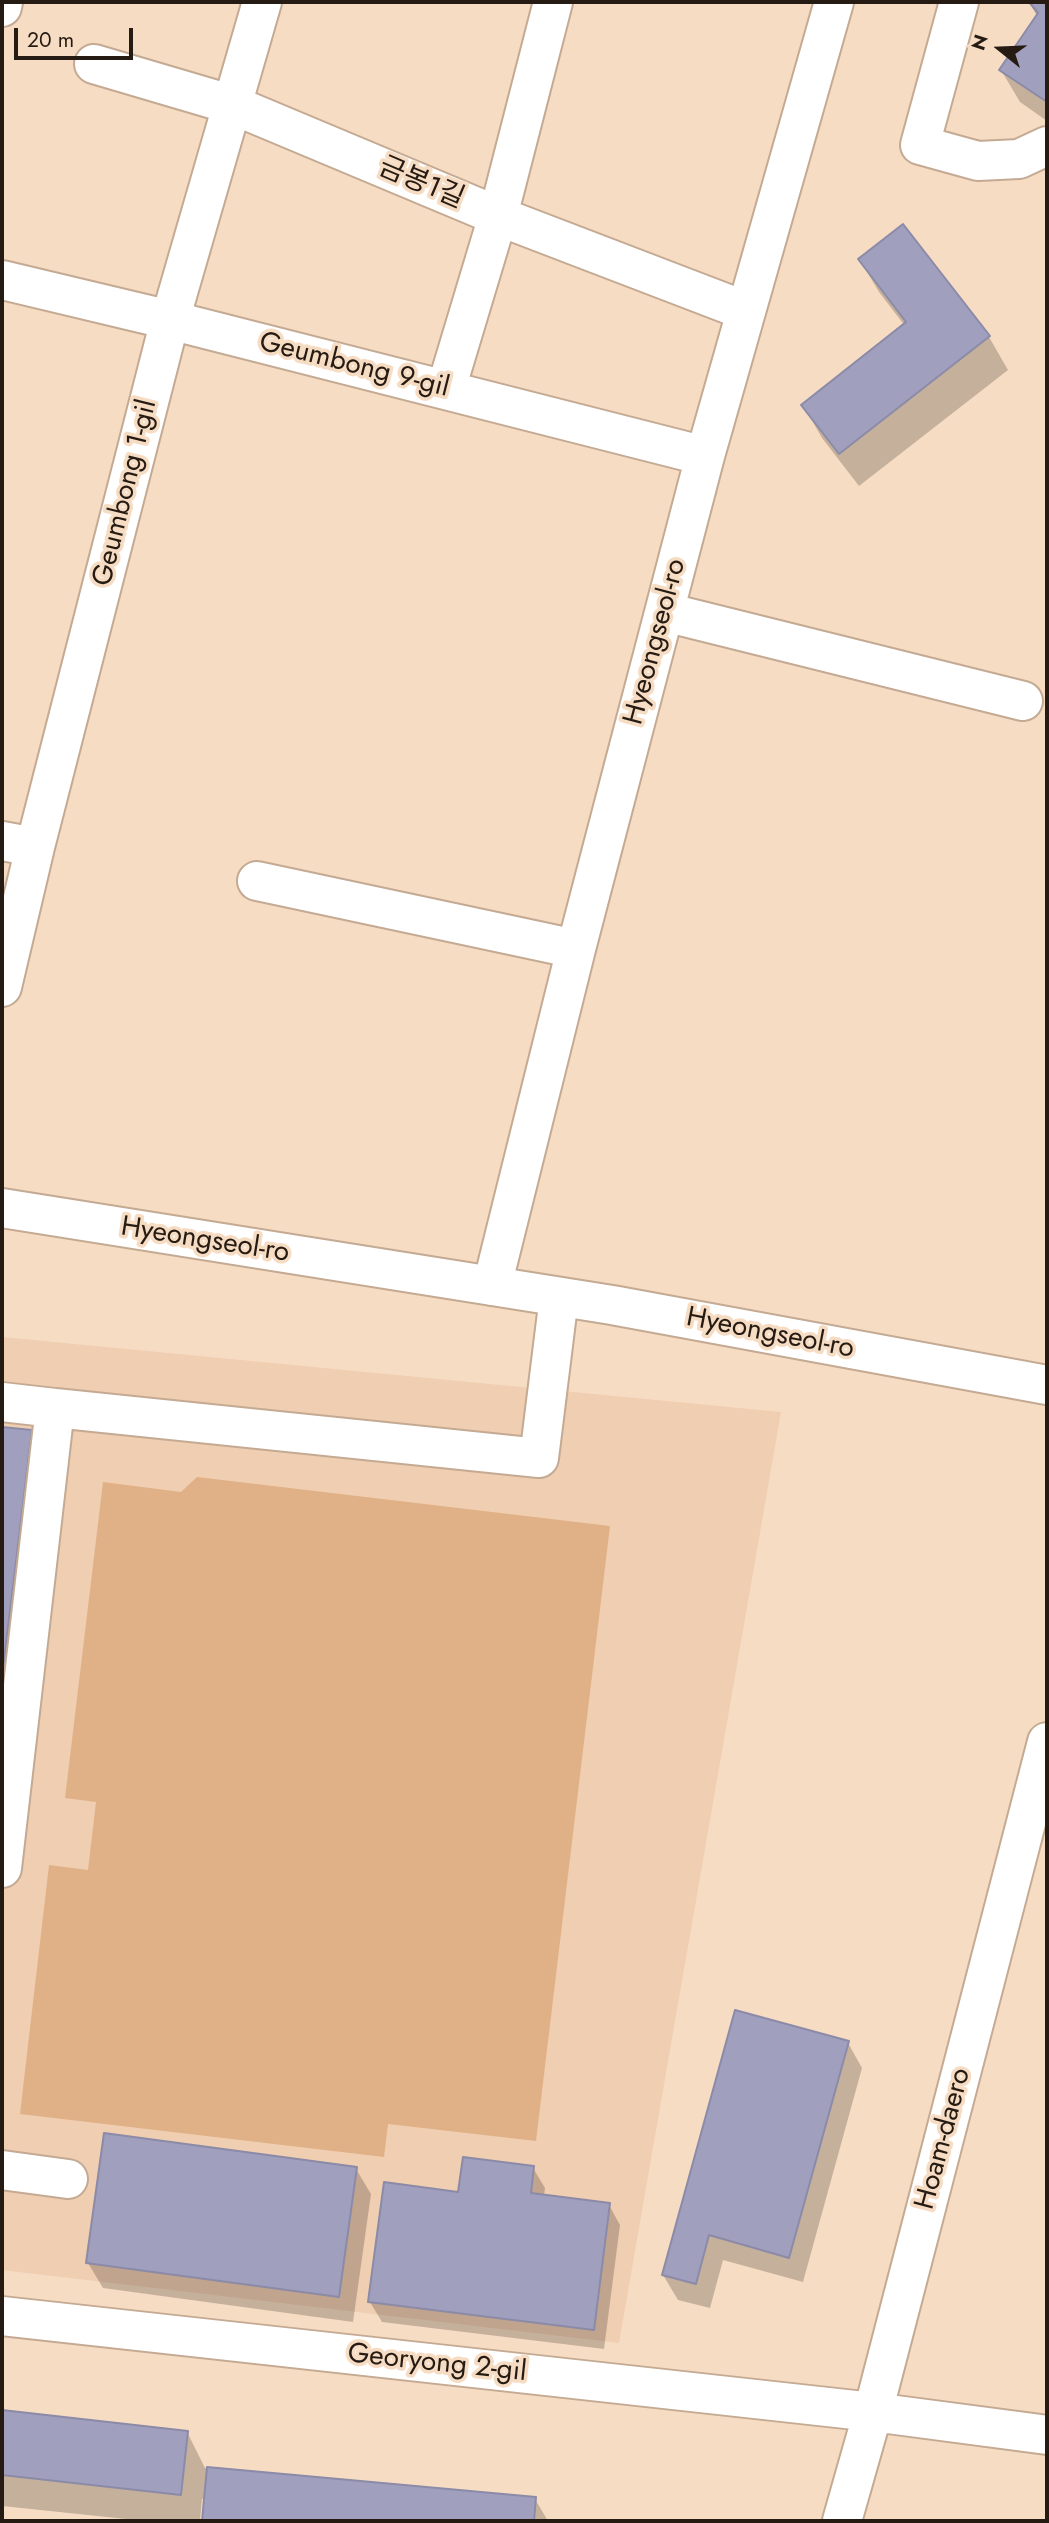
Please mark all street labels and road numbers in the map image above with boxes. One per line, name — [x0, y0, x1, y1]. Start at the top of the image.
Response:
street label: 금봉1길 — [373, 151, 469, 217]
street label: Geumbong 9-gil — [255, 326, 453, 406]
street label: Geumbong 1-gil — [87, 396, 165, 590]
street label: Hyeongseol-ro — [618, 556, 694, 728]
street label: Hyeongseol-ro — [118, 1211, 292, 1271]
street label: Hyeongseol-ro — [683, 1301, 857, 1367]
street label: Hoam-daero — [909, 2065, 979, 2213]
street label: Georyong 2-gil — [346, 2338, 528, 2390]

